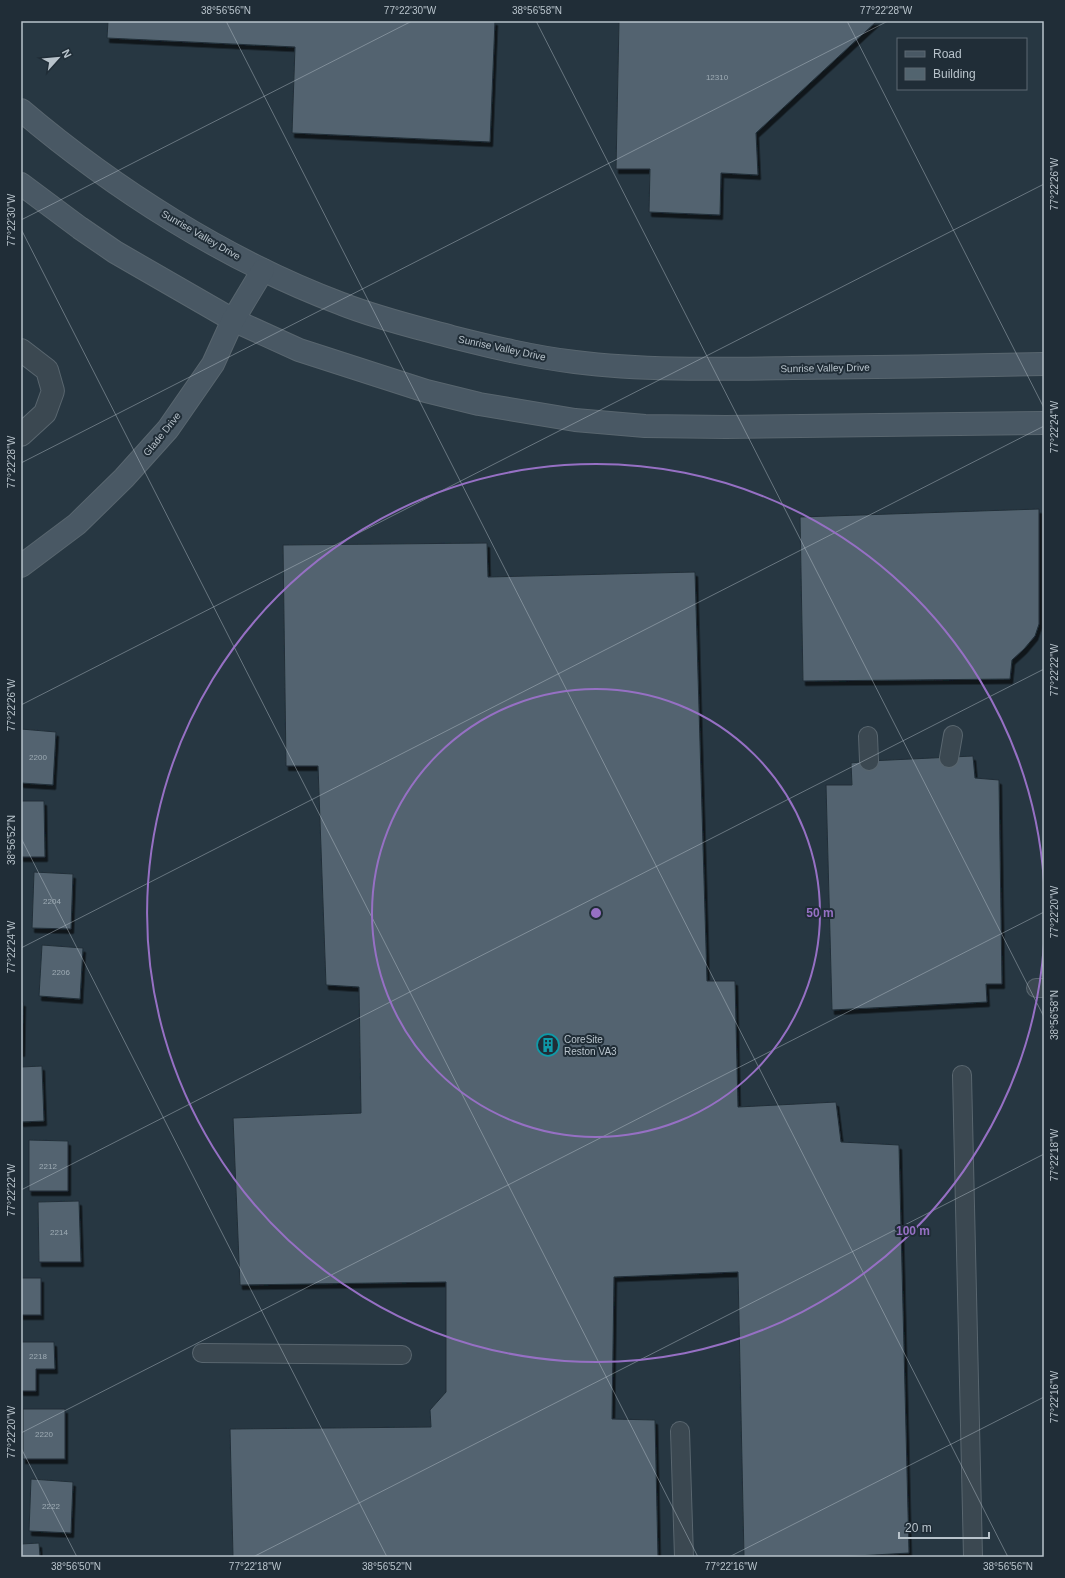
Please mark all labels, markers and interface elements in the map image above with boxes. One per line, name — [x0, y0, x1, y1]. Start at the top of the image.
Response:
text: 38°56'56"N — [201, 5, 251, 16]
text: 77°22'30"W — [384, 5, 437, 16]
text: 38°56'58"N — [512, 5, 562, 16]
text: 77°22'28"W — [860, 5, 913, 16]
north arrow — [38, 38, 78, 78]
legend — [897, 38, 1027, 90]
text: N — [60, 47, 74, 60]
text: Road — [933, 47, 962, 61]
text: Building — [933, 67, 976, 81]
house number: 12310 — [706, 73, 729, 82]
text: 77°22'26"W — [1049, 157, 1060, 210]
text: 77°22'30"W — [6, 193, 17, 246]
street label: Sunrise Valley Drive — [160, 208, 243, 262]
street label: Sunrise Valley Drive — [457, 333, 547, 363]
street label: Sunrise Valley Drive — [780, 362, 870, 374]
text: 77°22'24"W — [1049, 400, 1060, 453]
street label: Glade Drive — [141, 410, 183, 458]
text: 77°22'28"W — [6, 435, 17, 488]
text: 77°22'22"W — [1049, 643, 1060, 696]
text: 77°22'26"W — [6, 678, 17, 731]
house number: 2200 — [29, 753, 47, 762]
text: 38°56'52"N — [6, 815, 17, 865]
text: 77°22'20"W — [1049, 885, 1060, 938]
house number: 2204 — [43, 897, 61, 906]
centre of rings — [589, 906, 603, 920]
text: 50 m — [806, 906, 834, 920]
text: 77°22'24"W — [6, 920, 17, 973]
house number: 2206 — [52, 968, 70, 977]
text: 38°56'58"N — [1049, 990, 1060, 1040]
building icon: CoreSite Reston VA3 — [535, 1032, 561, 1058]
place label: CoreSite Reston VA3 — [564, 1034, 617, 1057]
text: 77°22'18"W — [1049, 1128, 1060, 1181]
house number: 2212 — [39, 1162, 57, 1171]
text: 77°22'22"W — [6, 1163, 17, 1216]
text: 100 m — [896, 1224, 930, 1238]
house number: 2214 — [50, 1228, 68, 1237]
house number: 2218 — [29, 1352, 47, 1361]
text: 77°22'16"W — [1049, 1370, 1060, 1423]
text: 77°22'20"W — [6, 1405, 17, 1458]
house number: 2220 — [35, 1430, 53, 1439]
house number: 2222 — [42, 1502, 60, 1511]
scale bar — [899, 1514, 989, 1540]
text: 20 m — [905, 1521, 932, 1535]
text: 38°56'50"N — [51, 1561, 101, 1572]
text: 77°22'18"W — [229, 1561, 282, 1572]
text: 38°56'52"N — [362, 1561, 412, 1572]
text: 77°22'16"W — [705, 1561, 758, 1572]
text: 38°56'56"N — [983, 1561, 1033, 1572]

